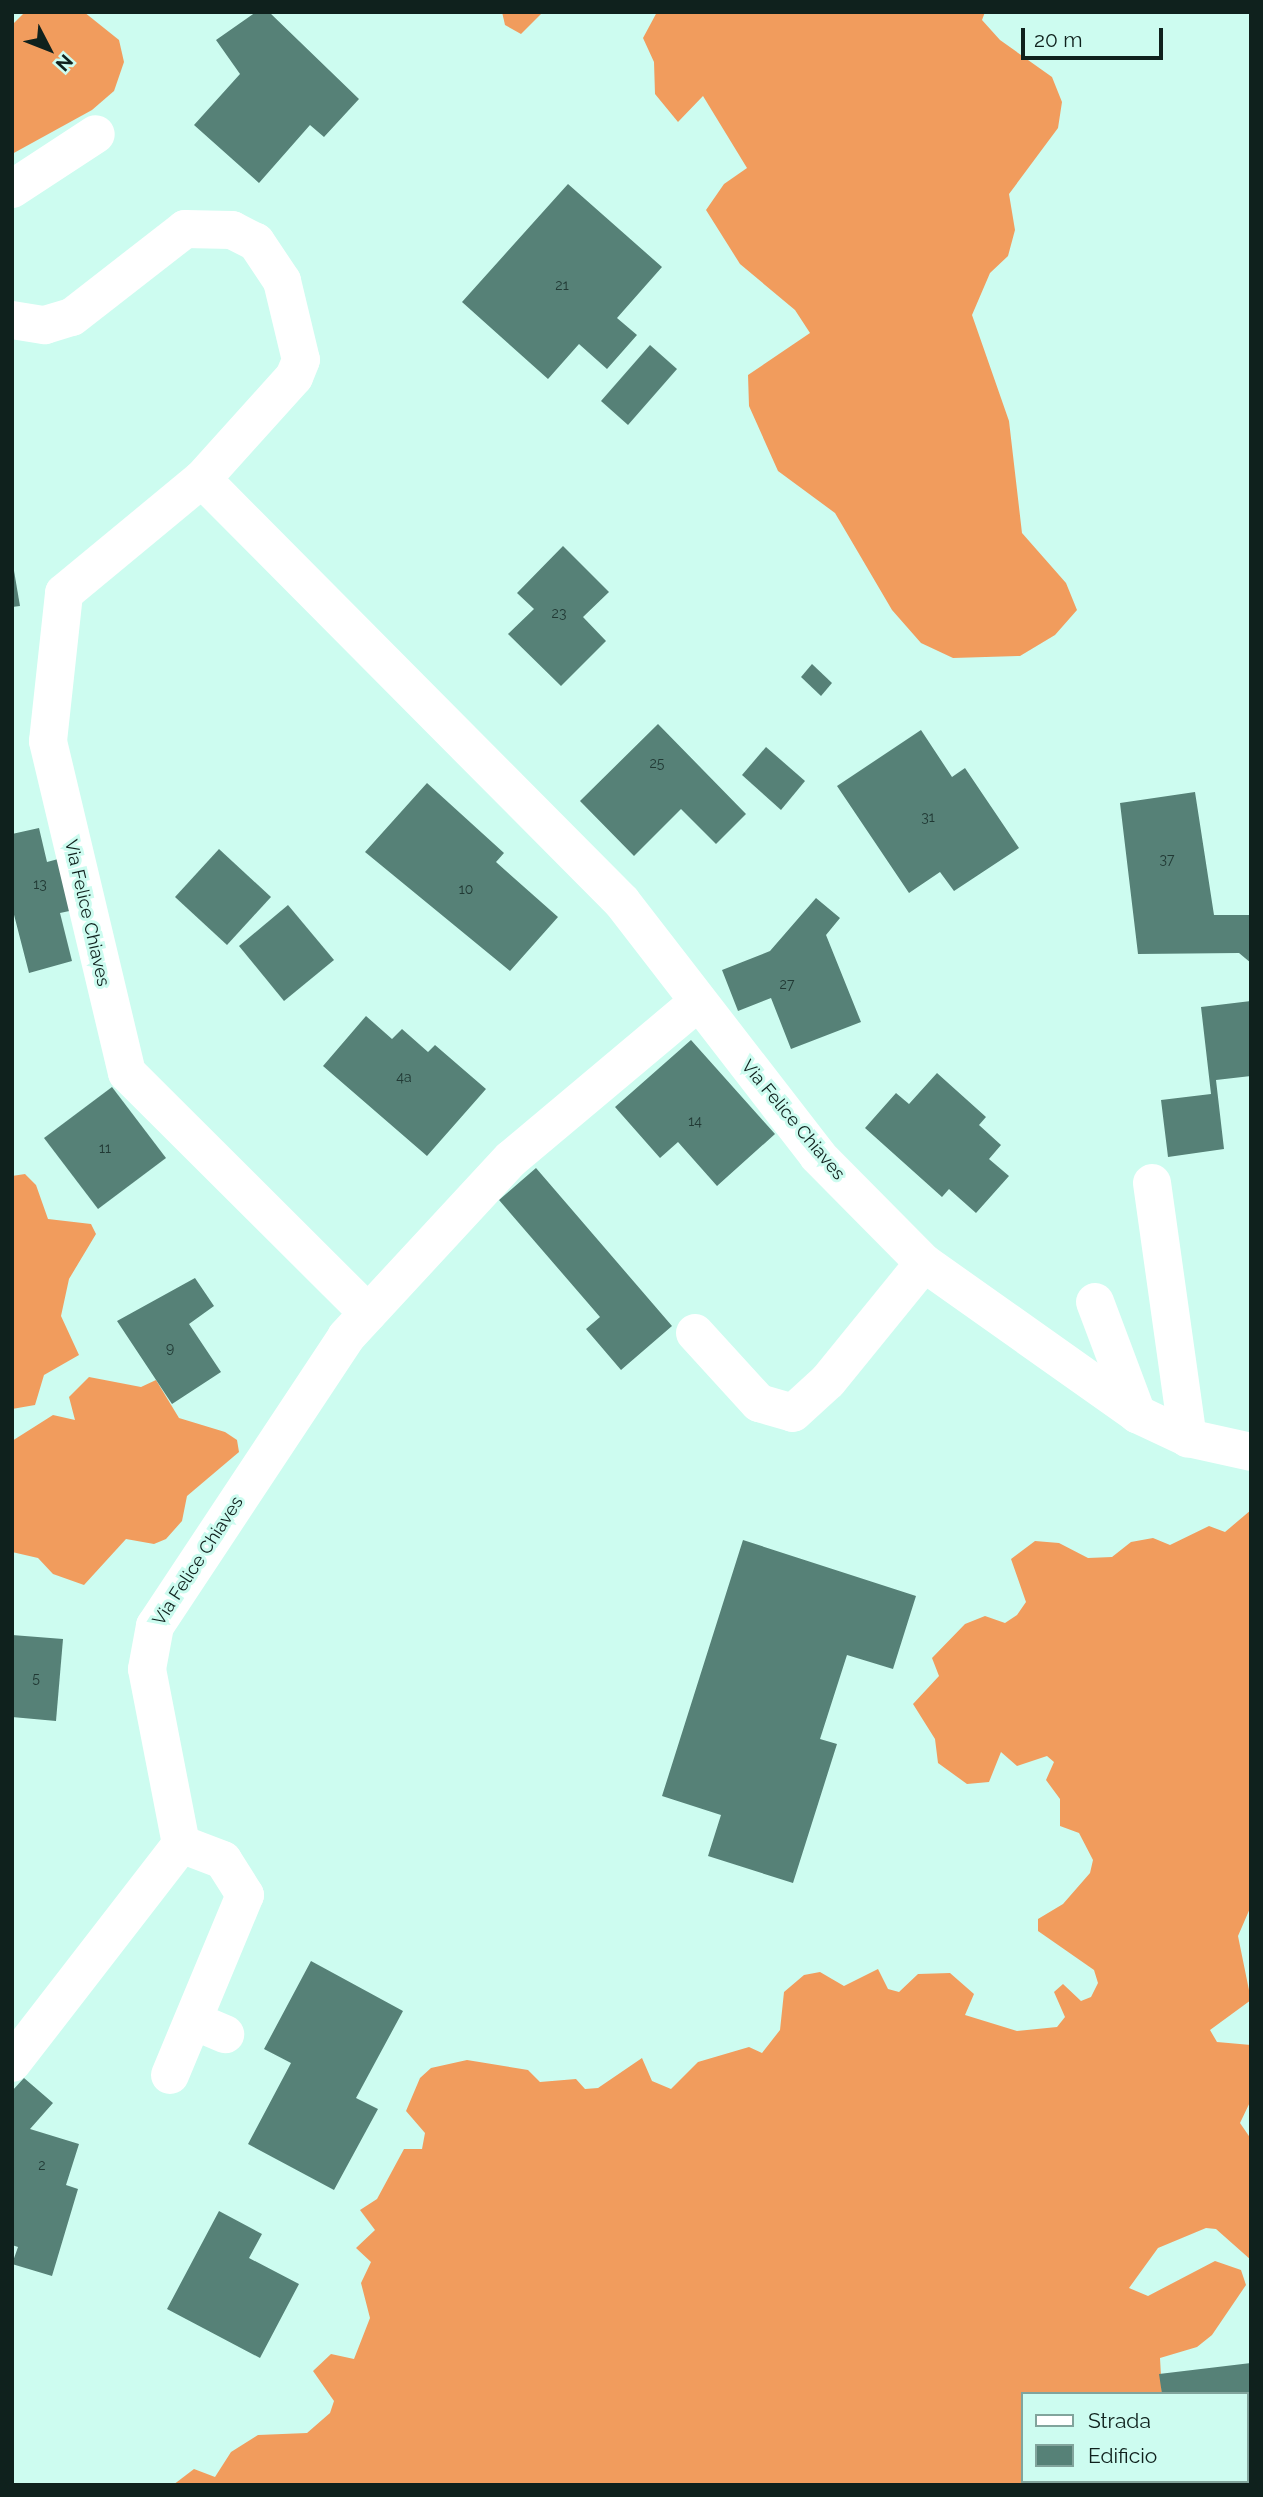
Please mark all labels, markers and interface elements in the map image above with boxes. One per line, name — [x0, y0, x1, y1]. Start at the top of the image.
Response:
north arrow — [14, 14, 84, 84]
scale bar — [1025, 14, 1167, 58]
text: 20 m — [1034, 27, 1082, 52]
text: N — [52, 50, 78, 76]
house number: 21 — [555, 277, 569, 293]
house number: 23 — [552, 605, 566, 621]
house number: 25 — [650, 755, 664, 771]
house number: 31 — [921, 809, 935, 825]
street label: Via Felice Chiaves — [60, 838, 114, 988]
house number: 37 — [1160, 851, 1174, 867]
house number: 13 — [33, 876, 47, 892]
house number: 10 — [459, 881, 473, 897]
house number: 27 — [780, 976, 794, 992]
street label: Via Felice Chiaves — [737, 1056, 849, 1184]
house number: 4a — [396, 1069, 412, 1085]
house number: 14 — [688, 1113, 702, 1129]
house number: 11 — [99, 1140, 111, 1156]
house number: 9 — [166, 1340, 174, 1356]
street label: Via Felice Chiaves — [148, 1492, 248, 1630]
house number: 5 — [32, 1670, 40, 1686]
house number: 2 — [38, 2157, 46, 2173]
legend — [1021, 2392, 1249, 2483]
text: Strada — [1088, 2408, 1151, 2433]
text: Edificio — [1088, 2443, 1157, 2468]

